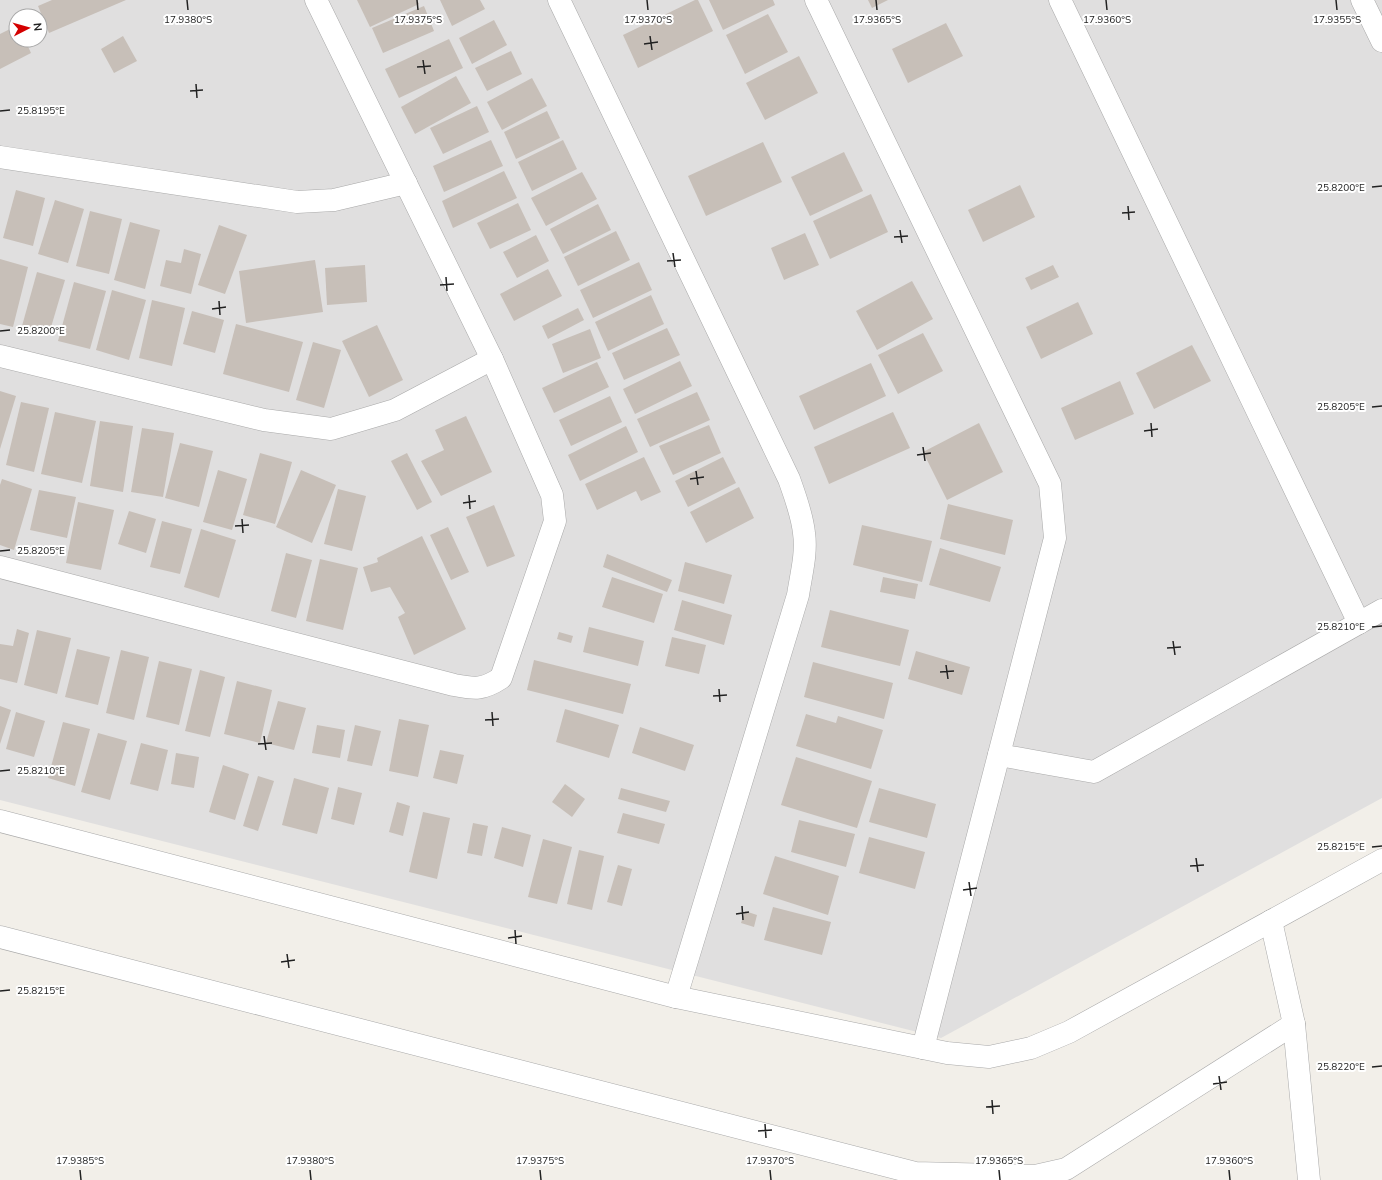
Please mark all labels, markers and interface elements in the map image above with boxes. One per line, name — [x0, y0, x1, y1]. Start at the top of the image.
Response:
north arrow — [8, 8, 48, 48]
text: 17.9380°S — [164, 13, 212, 27]
text: 17.9375°S — [394, 13, 442, 27]
text: 17.9370°S — [624, 13, 672, 27]
text: 17.9365°S — [853, 13, 901, 27]
text: 17.9360°S — [1083, 13, 1131, 27]
text: 17.9355°S — [1313, 13, 1361, 27]
text: N — [30, 22, 45, 32]
text: 25.8195°E — [17, 104, 65, 118]
text: 25.8200°E — [1317, 181, 1365, 195]
text: 25.8200°E — [17, 324, 65, 338]
text: 25.8205°E — [1317, 400, 1365, 414]
text: 25.8205°E — [17, 544, 65, 558]
text: 25.8210°E — [1317, 620, 1365, 634]
text: 25.8210°E — [17, 764, 65, 778]
text: 25.8215°E — [1317, 840, 1365, 854]
text: 25.8215°E — [17, 984, 65, 998]
text: 25.8220°E — [1317, 1060, 1365, 1074]
text: 17.9385°S — [56, 1154, 104, 1168]
text: 17.9380°S — [286, 1154, 334, 1168]
text: 17.9375°S — [516, 1154, 564, 1168]
text: 17.9370°S — [746, 1154, 794, 1168]
text: 17.9365°S — [975, 1154, 1023, 1168]
text: 17.9360°S — [1205, 1154, 1253, 1168]

